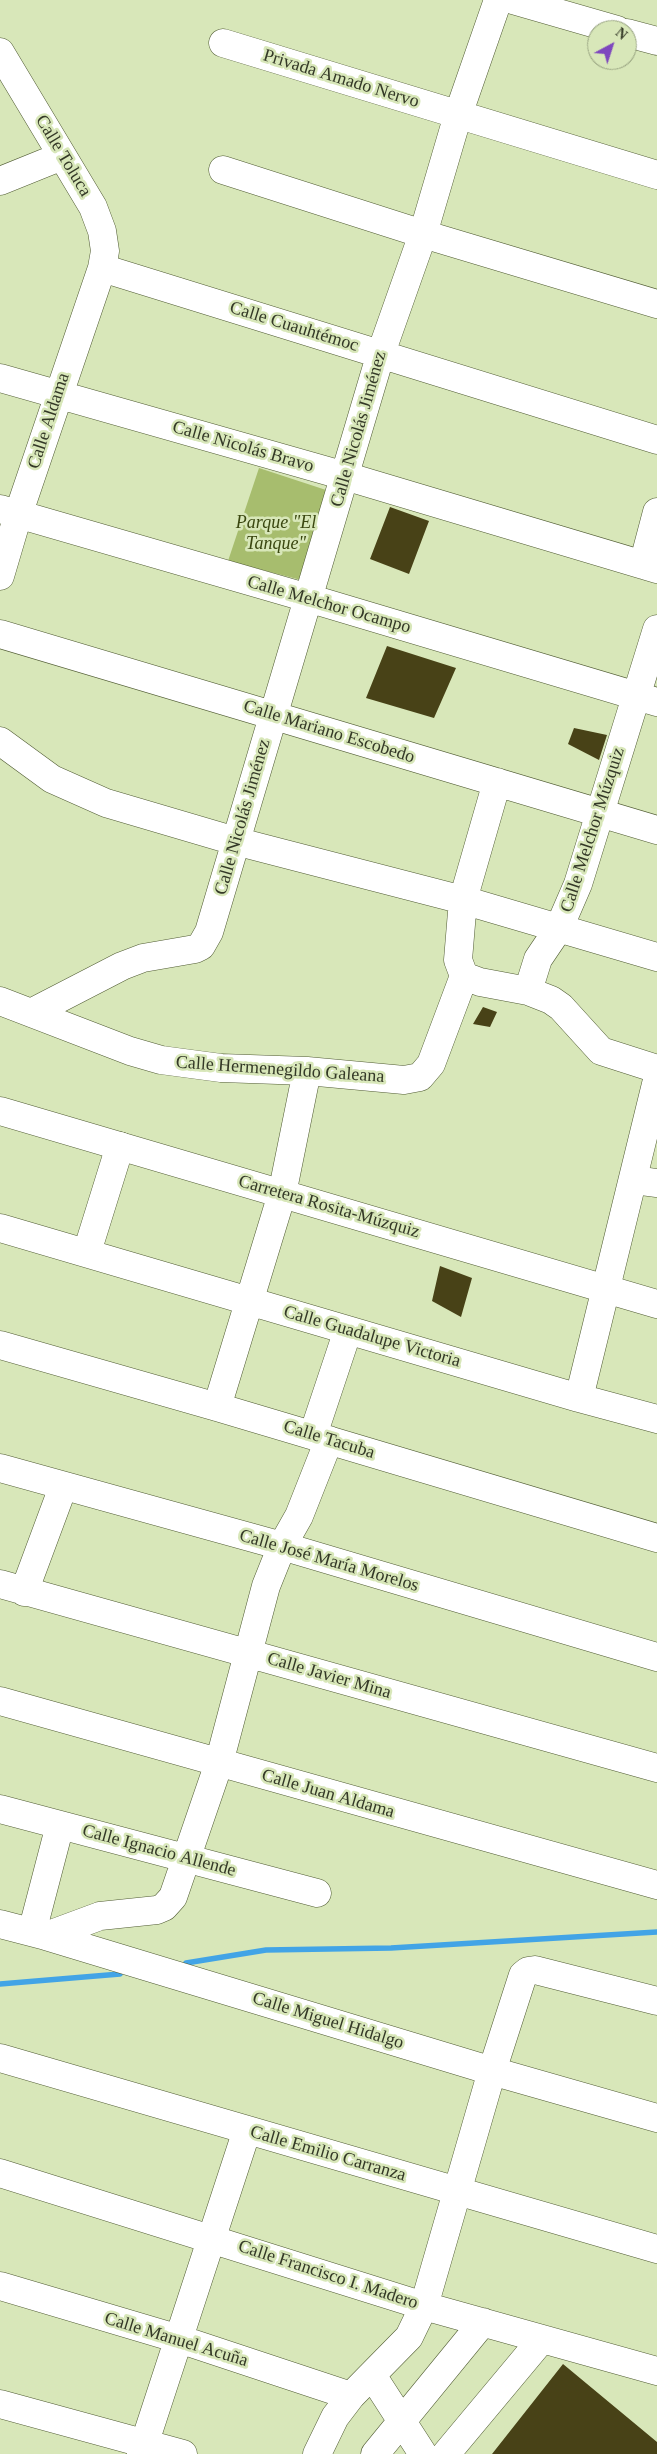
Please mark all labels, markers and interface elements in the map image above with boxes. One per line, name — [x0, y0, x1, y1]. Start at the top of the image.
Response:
north arrow — [587, 20, 637, 70]
text: N — [613, 25, 630, 43]
street label: Privada Amado Nervo — [260, 45, 422, 113]
street label: Calle Toluca — [30, 111, 96, 201]
street label: Calle Cuauhtémoc — [227, 297, 361, 357]
street label: Calle Nicolás Jiménez — [326, 349, 392, 509]
street label: Calle Aldama — [23, 370, 75, 472]
street label: Calle Nicolás Bravo — [170, 417, 316, 477]
park label: Parque "El Tanque" — [236, 512, 316, 554]
street label: Calle Melchor Ocampo — [245, 571, 413, 639]
street label: Calle Mariano Escobedo — [241, 696, 417, 768]
street label: Calle Nicolás Jiménez — [210, 737, 276, 897]
street label: Calle Melchor Múzquiz — [556, 745, 630, 915]
street label: Calle Hermenegildo Galeana — [175, 1052, 385, 1088]
street label: Carretera Rosita-Múzquiz — [236, 1171, 422, 1243]
street label: Calle Guadalupe Victoria — [281, 1301, 463, 1373]
street label: Calle Tacuba — [281, 1416, 377, 1464]
street label: Calle José María Morelos — [237, 1525, 421, 1597]
street label: Calle Javier Mina — [265, 1648, 393, 1704]
street label: Calle Juan Aldama — [259, 1765, 397, 1823]
street label: Calle Ignacio Allende — [80, 1820, 238, 1882]
street label: Calle Miguel Hidalgo — [250, 1988, 406, 2054]
street label: Calle Emilio Carranza — [248, 2121, 408, 2187]
street label: Calle Francisco I. Madero — [235, 2236, 421, 2314]
street label: Calle Manuel Acuña — [102, 2308, 250, 2372]

